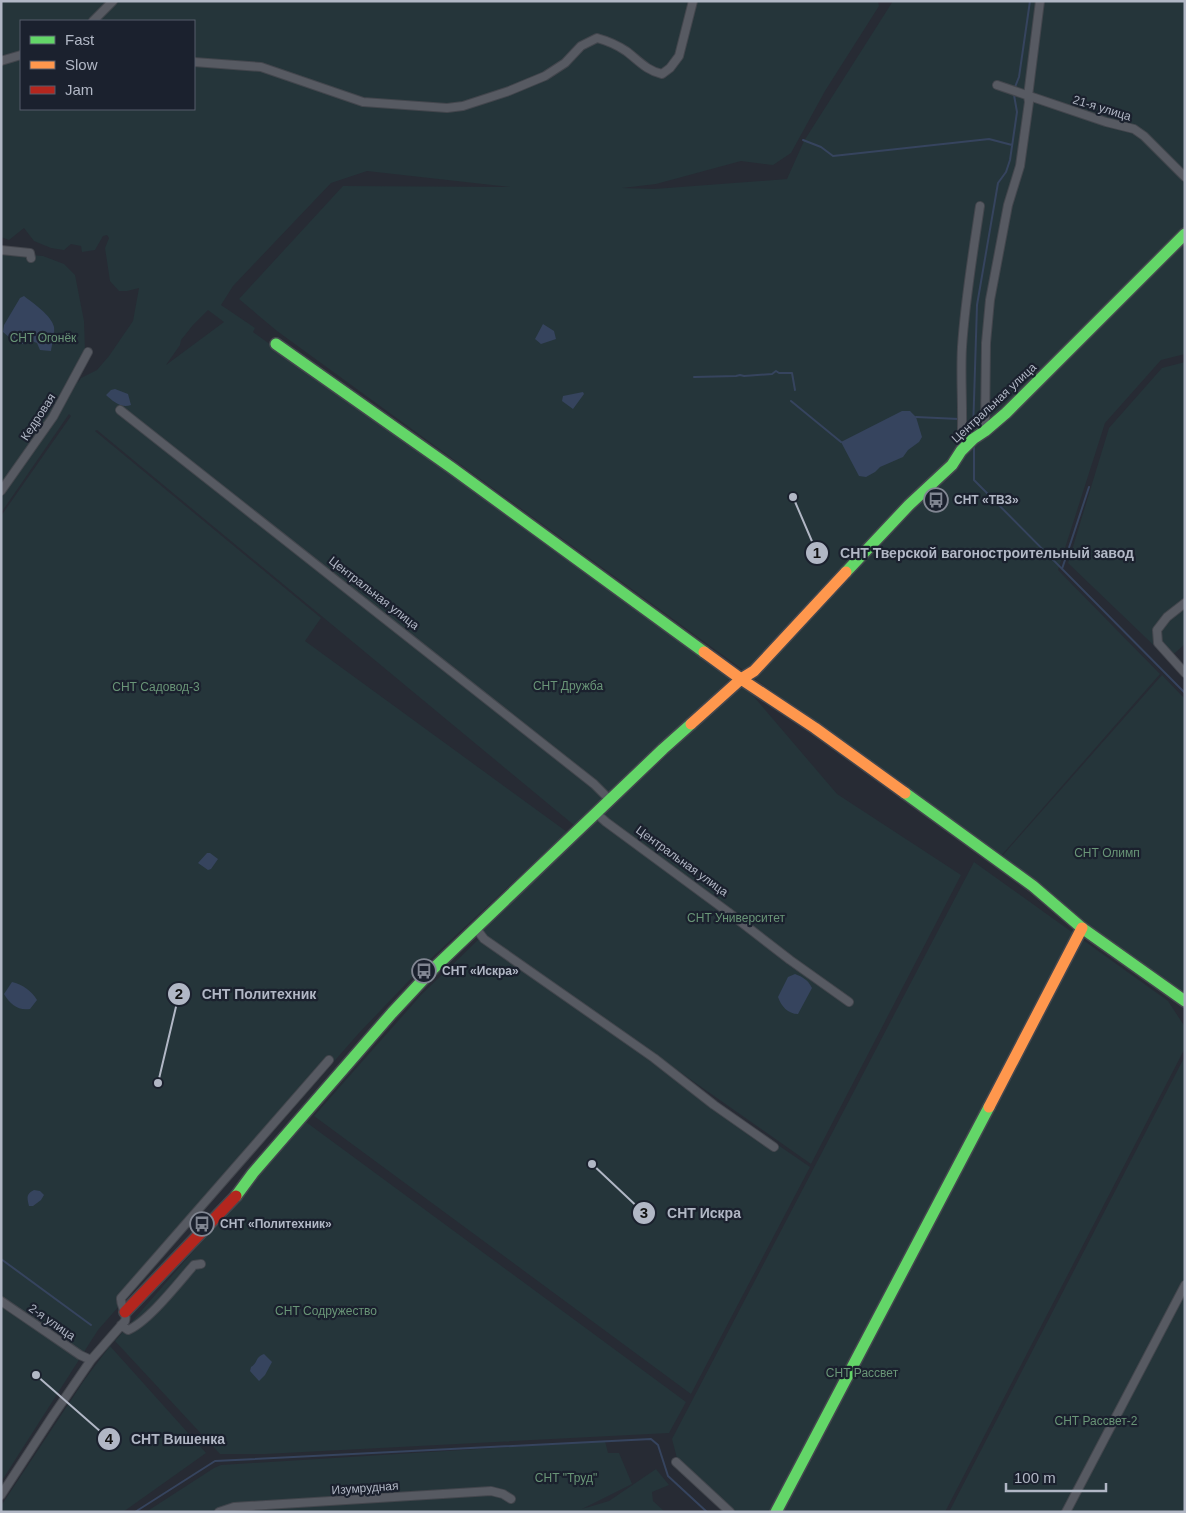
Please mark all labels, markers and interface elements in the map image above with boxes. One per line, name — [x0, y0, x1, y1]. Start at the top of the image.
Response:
legend — [20, 20, 195, 110]
text: Fast — [65, 31, 95, 48]
text: Slow — [65, 56, 98, 73]
text: Jam — [65, 81, 93, 98]
street label: 21-я улица — [1071, 93, 1133, 124]
park label: СНТ Огонёк — [10, 331, 77, 345]
street label: Центральная улица — [949, 360, 1039, 446]
street label: Кедровая — [18, 391, 58, 443]
bus stop icon: СНТ «ТВЗ» — [923, 487, 949, 513]
place label: СНТ «ТВЗ» — [954, 493, 1019, 507]
callout: СНТ Тверской вагоностроительный завод — [805, 538, 1144, 567]
text: 1 — [813, 544, 821, 561]
text: СНТ Тверской вагоностроительный завод — [840, 545, 1134, 561]
street label: Центральная улица — [326, 553, 422, 633]
park label: СНТ Дружба — [533, 679, 603, 693]
park label: СНТ Садовод-3 — [112, 680, 200, 694]
street label: Центральная улица — [633, 823, 731, 899]
park label: СНТ Олимп — [1074, 846, 1140, 860]
park label: СНТ Университет — [687, 911, 785, 925]
bus stop icon: СНТ «Искра» — [411, 958, 437, 984]
place label: СНТ «Искра» — [442, 964, 519, 978]
callout: СНТ Политехник — [167, 979, 327, 1008]
text: 2 — [175, 985, 183, 1002]
text: СНТ Политехник — [202, 986, 317, 1002]
callout: СНТ Искра — [632, 1198, 751, 1227]
text: 3 — [640, 1204, 648, 1221]
text: СНТ Искра — [667, 1205, 741, 1221]
bus stop icon: СНТ «Политехник» — [189, 1211, 215, 1237]
place label: СНТ «Политехник» — [220, 1217, 332, 1231]
street label: 2-я улица — [26, 1301, 78, 1343]
park label: СНТ Содружество — [275, 1304, 377, 1318]
park label: СНТ Рассвет — [826, 1366, 899, 1380]
park label: СНТ Рассвет-2 — [1055, 1414, 1138, 1428]
callout: СНТ Вишенка — [96, 1424, 235, 1453]
text: 4 — [105, 1430, 114, 1447]
text: СНТ Вишенка — [131, 1431, 225, 1447]
scale bar — [1006, 1460, 1106, 1492]
text: 100 m — [1014, 1469, 1056, 1486]
park label: СНТ "Труд" — [535, 1471, 597, 1485]
street label: Изумрудная — [331, 1479, 399, 1497]

